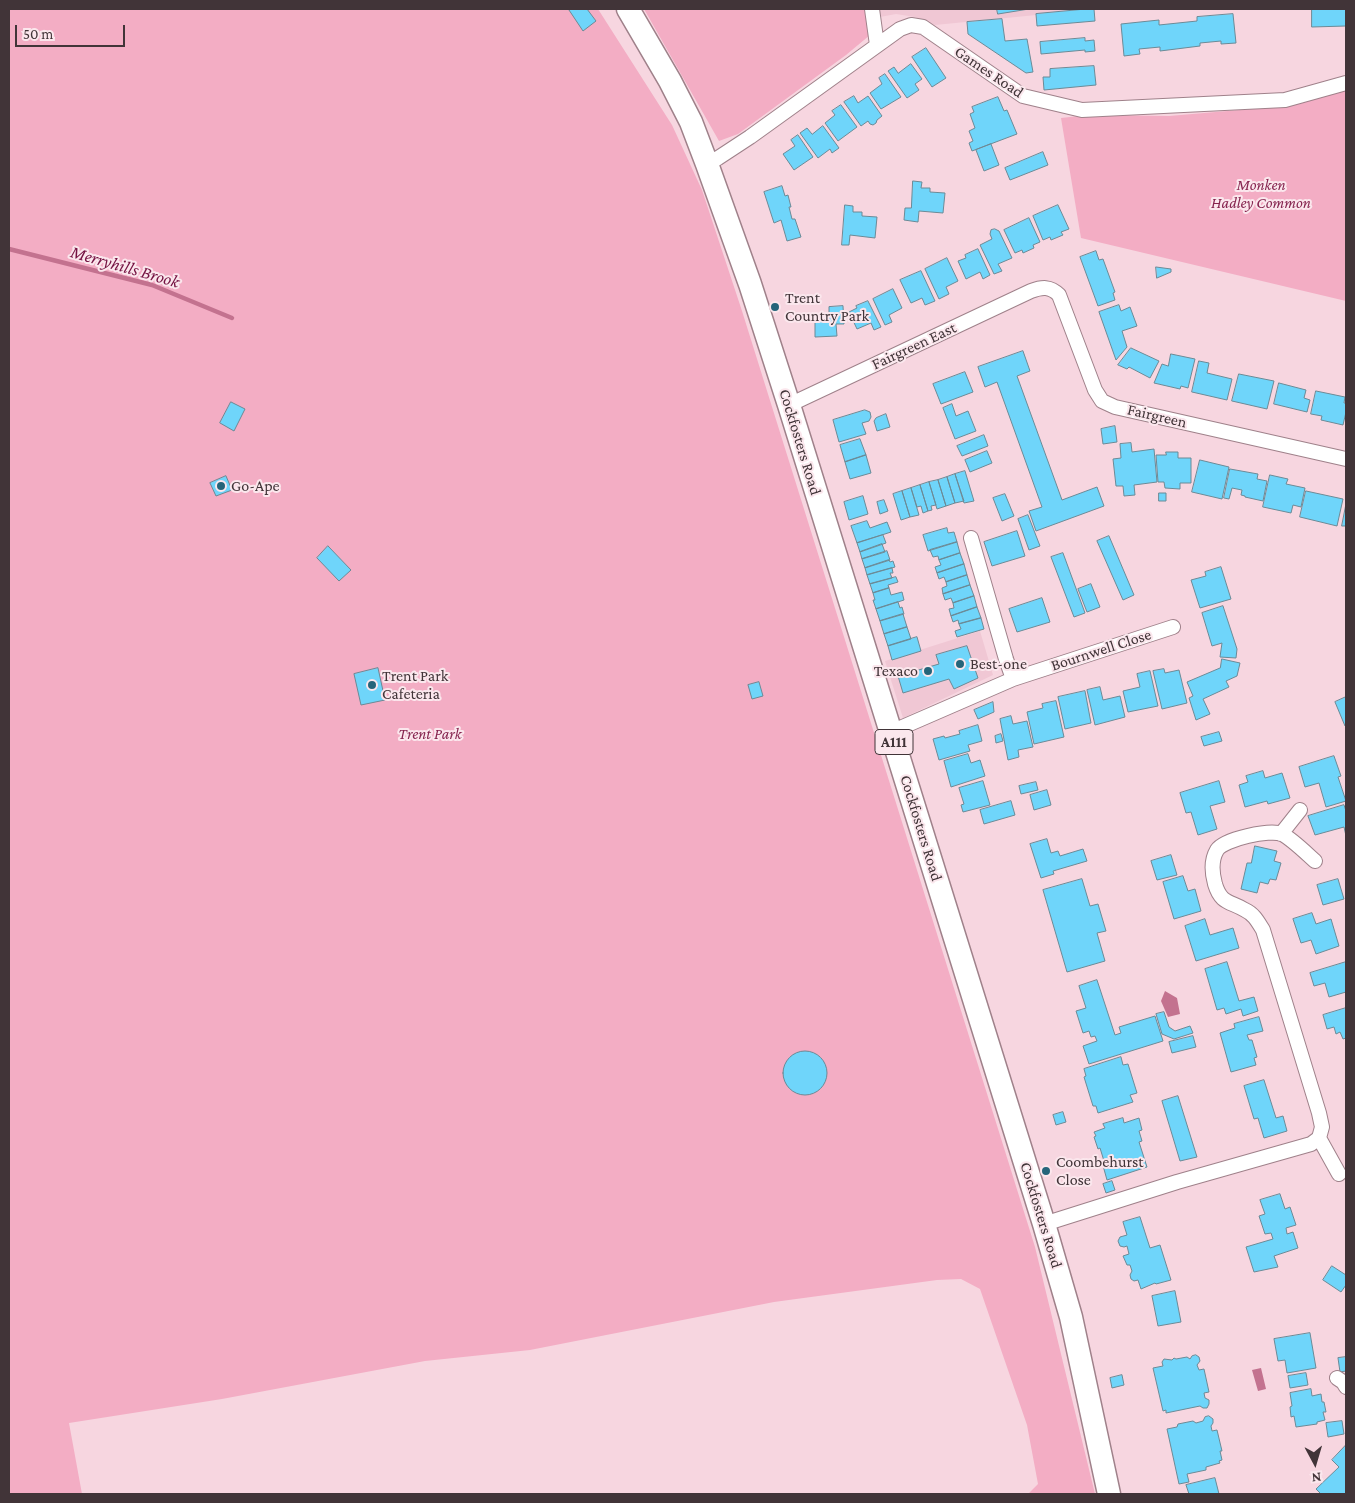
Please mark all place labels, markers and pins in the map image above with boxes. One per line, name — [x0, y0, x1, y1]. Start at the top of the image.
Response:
place label: Trent Country Park — [785, 288, 869, 326]
marker: Trent Country Park — [769, 301, 781, 313]
place label: Go-Ape — [231, 476, 280, 496]
marker: Go-Ape — [215, 480, 227, 492]
place label: Best-one — [970, 654, 1027, 674]
marker: Best-one — [954, 658, 966, 670]
place label: Texaco — [874, 661, 918, 681]
marker: Texaco — [922, 665, 934, 677]
place label: Trent Park Cafeteria — [382, 666, 448, 704]
marker: Trent Park Cafeteria — [366, 679, 378, 691]
place label: Coombehurst Close — [1056, 1152, 1144, 1190]
marker: Coombehurst Close — [1040, 1165, 1052, 1177]

